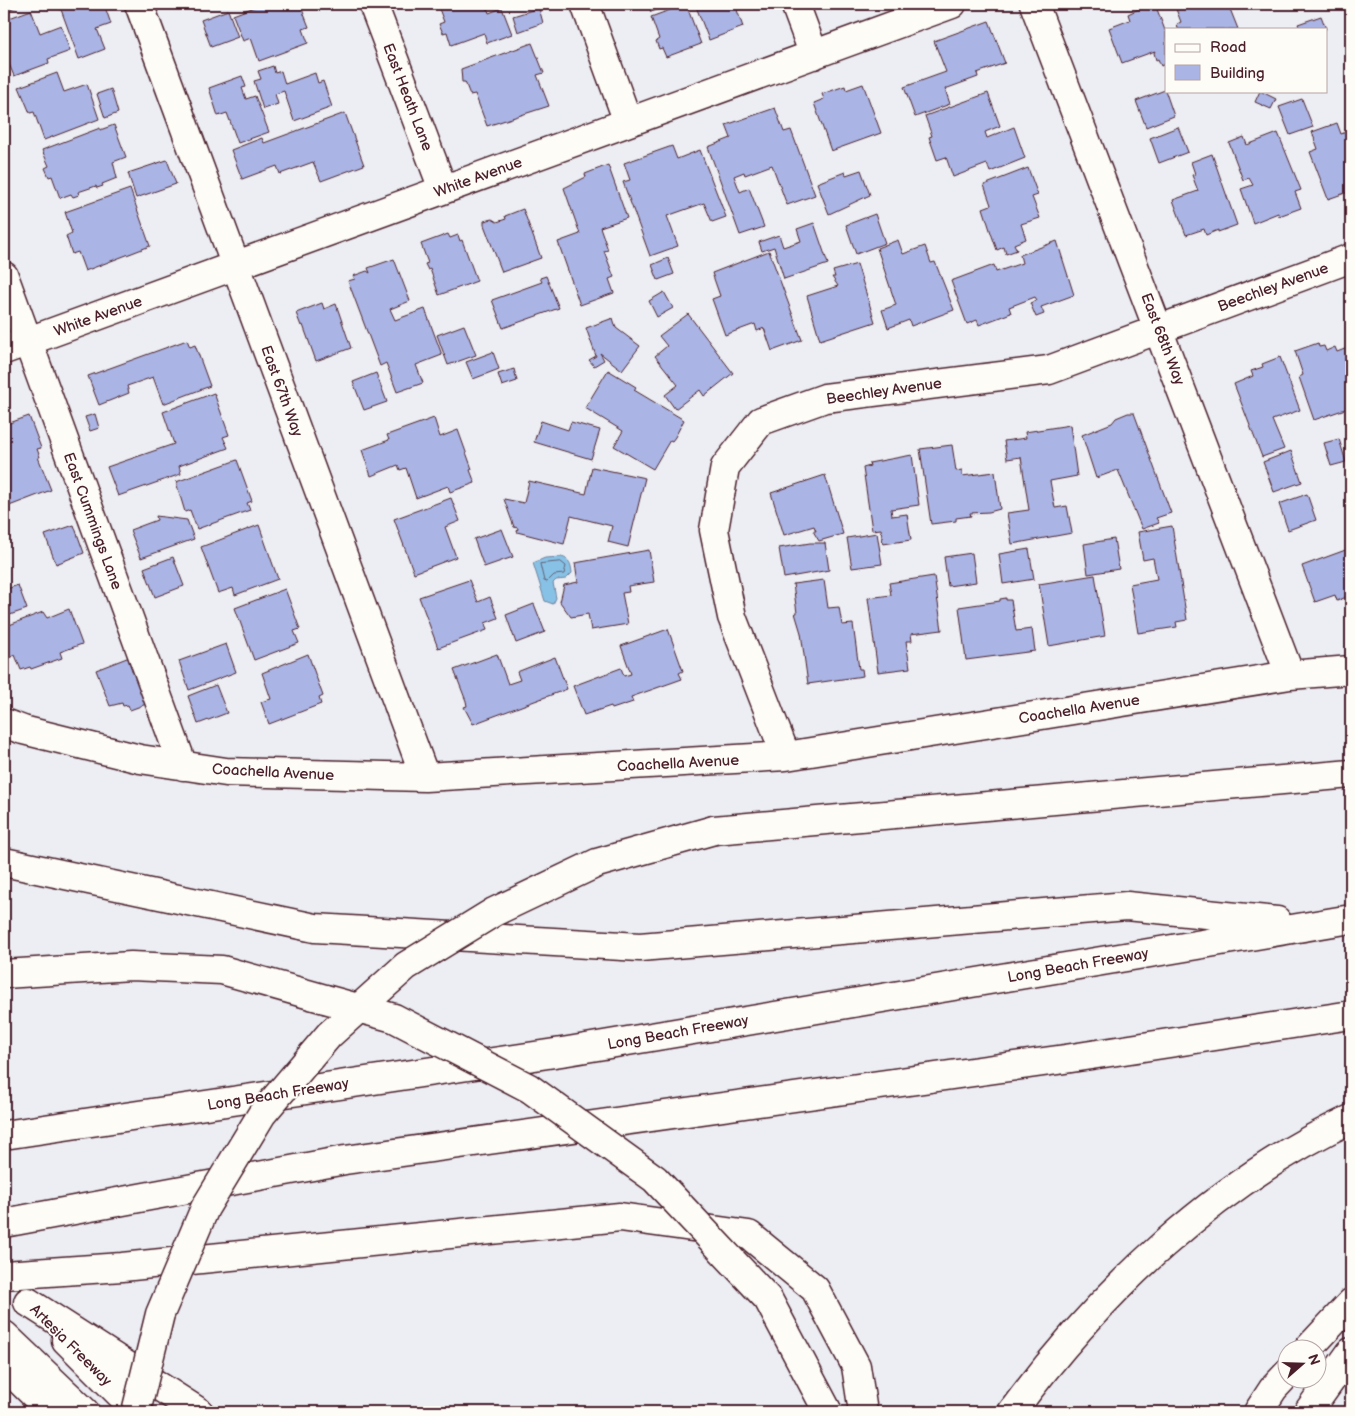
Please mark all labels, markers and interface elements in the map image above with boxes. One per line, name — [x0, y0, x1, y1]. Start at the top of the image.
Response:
legend — [1165, 28, 1328, 92]
text: Road — [1210, 38, 1246, 57]
street label: East Heath Lane — [378, 41, 437, 154]
text: Building — [1210, 64, 1265, 83]
street label: White Avenue — [432, 153, 525, 202]
street label: Beechley Avenue — [1215, 259, 1331, 316]
street label: East 68th Way — [1136, 291, 1189, 388]
street label: White Avenue — [52, 292, 145, 341]
street label: East 67th Way — [256, 343, 307, 439]
street label: Beechley Avenue — [825, 374, 943, 409]
street label: East Cummings Lane — [59, 450, 126, 592]
street label: Coachella Avenue — [1017, 691, 1141, 728]
street label: Coachella Avenue — [616, 751, 740, 776]
street label: Coachella Avenue — [211, 760, 335, 785]
street label: Long Beach Freeway — [1006, 944, 1150, 987]
street label: Long Beach Freeway — [606, 1011, 750, 1054]
street label: Long Beach Freeway — [206, 1074, 350, 1115]
street label: Artesia Freeway — [26, 1300, 116, 1391]
north arrow — [1278, 1338, 1328, 1388]
text: N — [1304, 1352, 1324, 1368]

